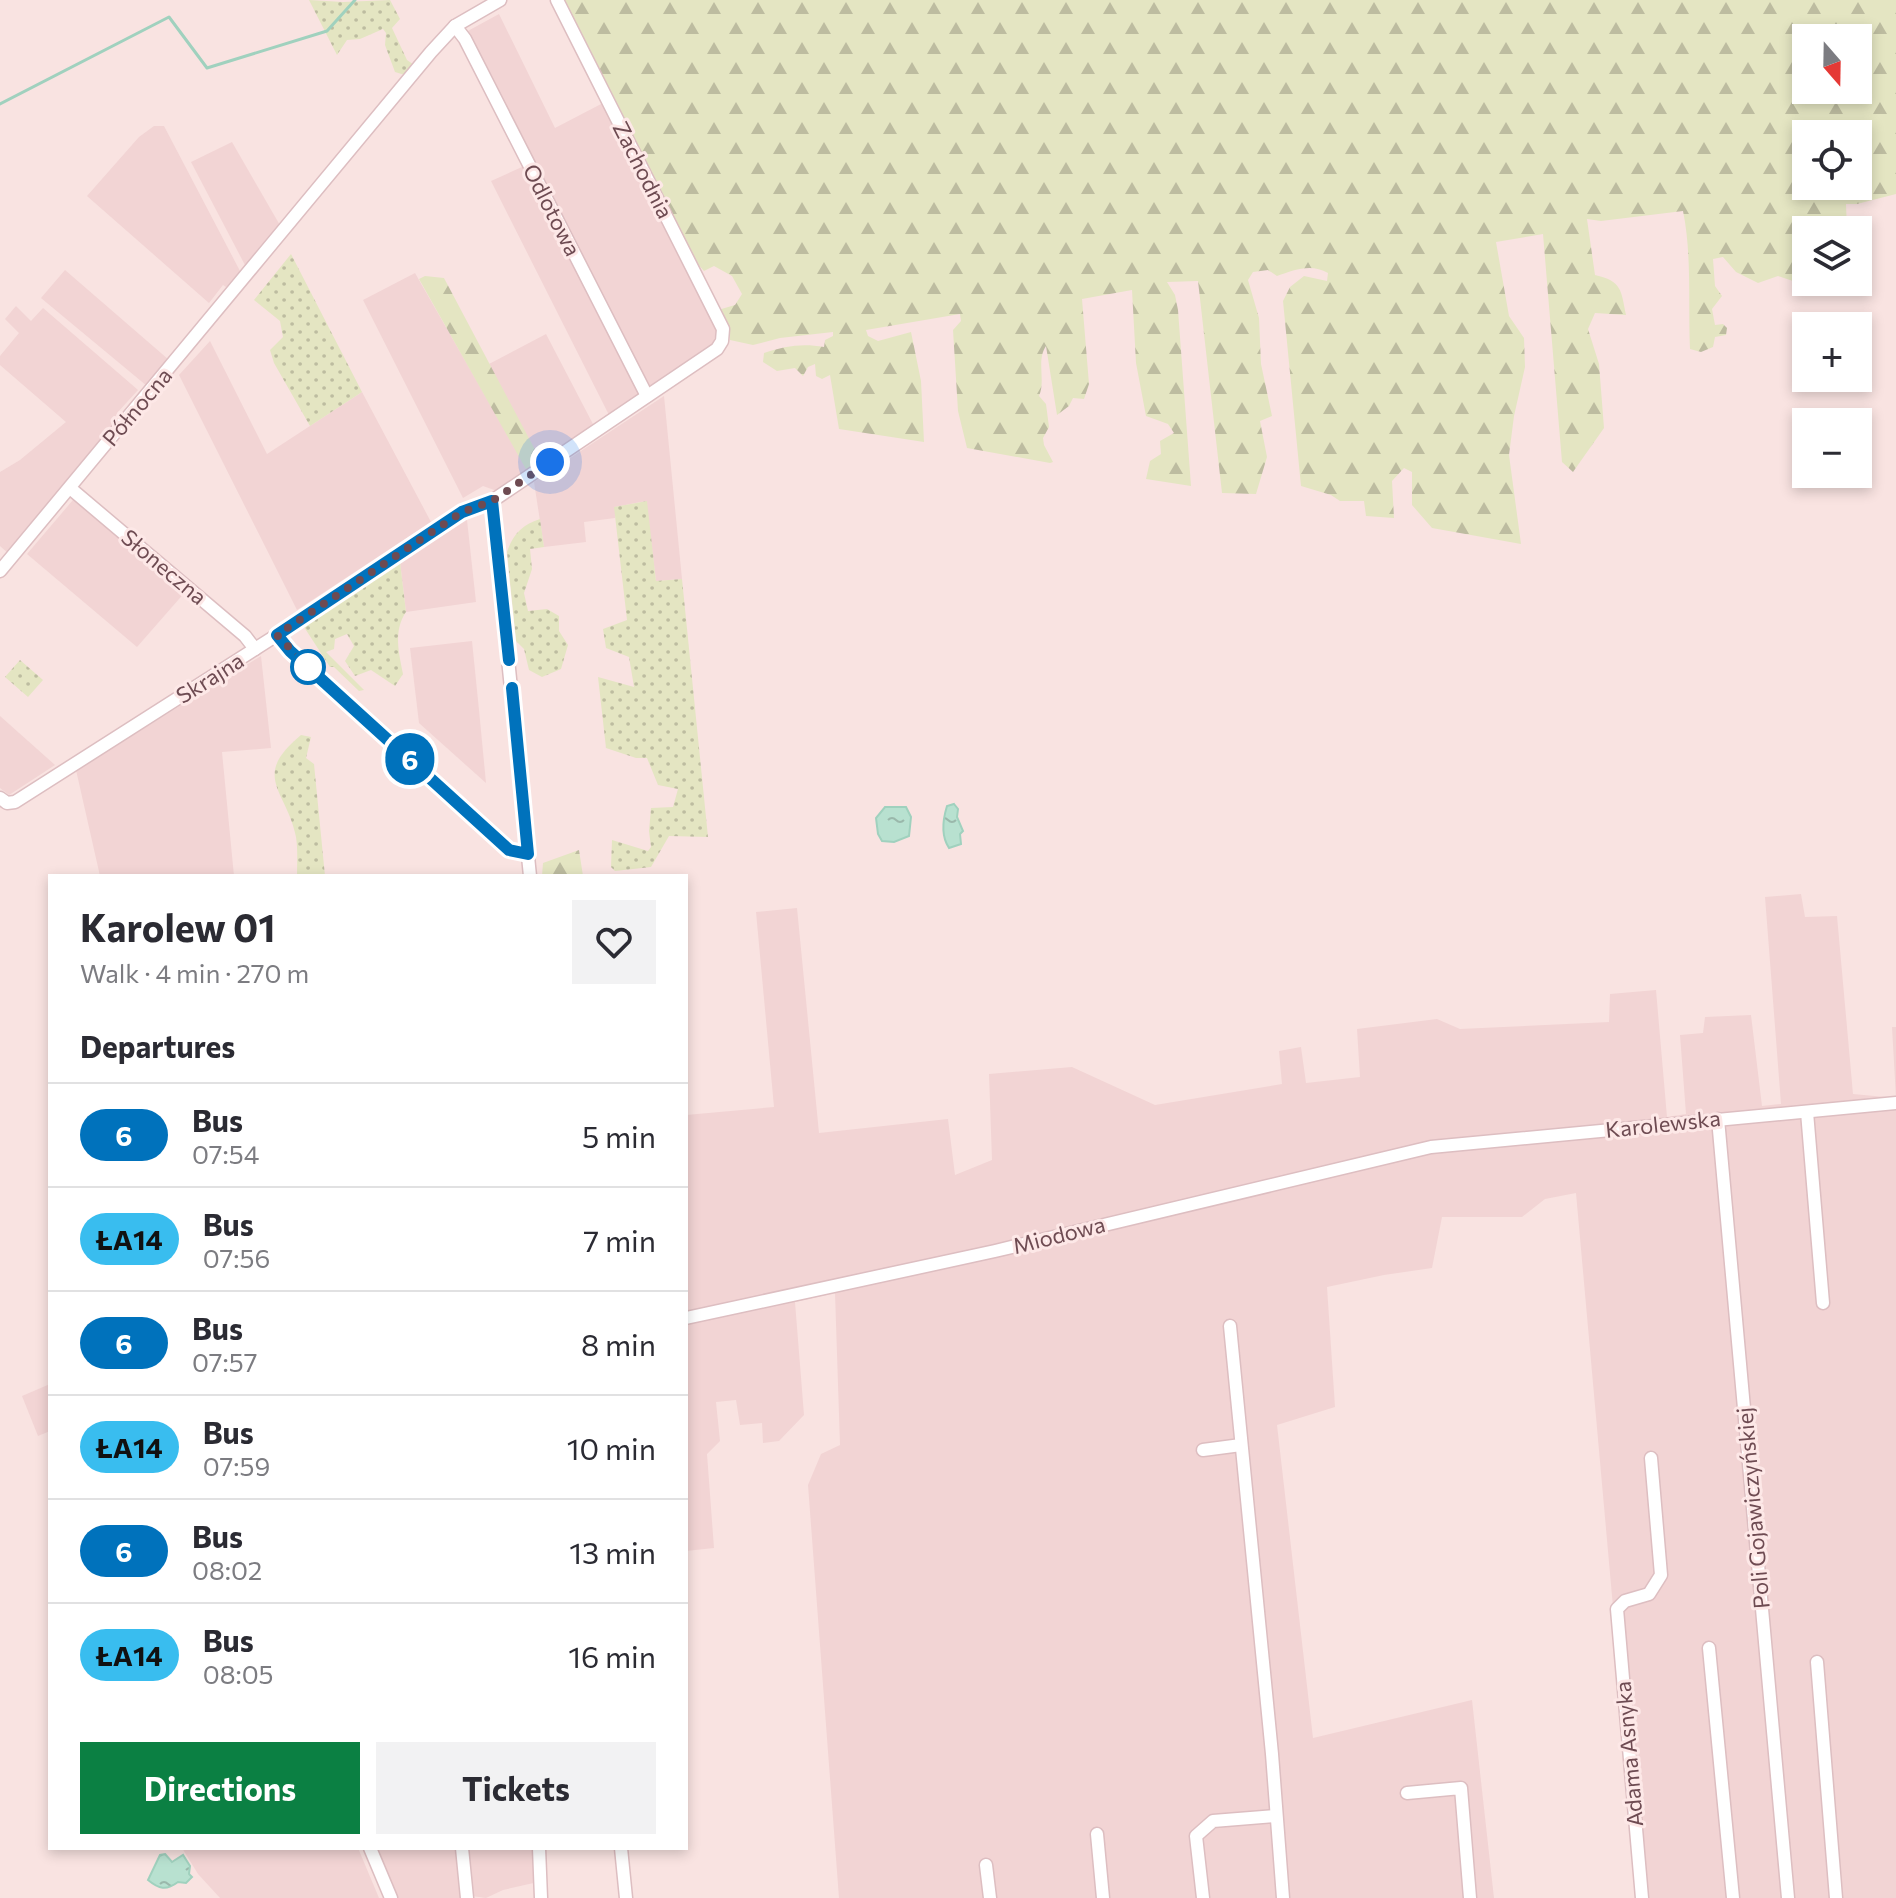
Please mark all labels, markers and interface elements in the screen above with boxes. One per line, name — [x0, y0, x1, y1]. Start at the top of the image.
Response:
north arrow — [1792, 24, 1872, 104]
map controls — [1792, 24, 1872, 488]
street label: Zachodnia — [607, 117, 679, 223]
button: locate — [1792, 120, 1872, 200]
street label: Odlotowa — [518, 159, 587, 260]
button: layers — [1792, 216, 1872, 296]
button: + — [1792, 312, 1872, 392]
street label: Północna — [96, 362, 177, 451]
button: − — [1792, 408, 1872, 488]
your location — [530, 442, 570, 482]
street label: Słoneczna — [116, 523, 212, 610]
street label: Skrajna — [171, 646, 249, 709]
unlabelled marker — [291, 650, 325, 684]
line badge: 6 — [384, 733, 436, 785]
text: 6 — [401, 742, 419, 776]
button: heart — [572, 900, 656, 984]
text: Karolew 01 — [80, 903, 275, 950]
text: Walk · 4 min · 270 m — [80, 957, 309, 988]
text: Departures — [80, 1027, 235, 1064]
text: Bus — [192, 1101, 243, 1138]
street label: Karolewska — [1604, 1104, 1722, 1143]
text: 5 min — [582, 1117, 656, 1154]
text: 6 — [115, 1118, 133, 1152]
text: 07:54 — [192, 1138, 259, 1169]
text: Bus — [203, 1205, 254, 1242]
street label: Miodowa — [1010, 1210, 1108, 1259]
text: 7 min — [583, 1221, 656, 1258]
text: ŁA14 — [96, 1222, 163, 1256]
text: 07:56 — [203, 1242, 270, 1273]
text: Bus — [192, 1309, 243, 1346]
text: 8 min — [581, 1325, 656, 1362]
text: 6 — [115, 1326, 133, 1360]
text: 07:57 — [192, 1346, 257, 1377]
street label: Poli Gojawiczyńskiej — [1730, 1406, 1775, 1610]
text: Bus — [203, 1413, 254, 1450]
text: 10 min — [567, 1429, 656, 1466]
text: ŁA14 — [96, 1430, 163, 1464]
text: 07:59 — [203, 1450, 270, 1481]
text: Bus — [192, 1517, 243, 1554]
text: 13 min — [569, 1533, 656, 1570]
text: 6 — [115, 1534, 133, 1568]
text: 08:02 — [192, 1554, 262, 1585]
text: Bus — [203, 1621, 254, 1658]
text: 16 min — [568, 1637, 656, 1674]
text: ŁA14 — [96, 1638, 163, 1672]
text: 08:05 — [203, 1658, 274, 1689]
street label: Adama Asnyka — [1609, 1680, 1648, 1828]
button: Directions — [80, 1742, 360, 1834]
button: Tickets — [376, 1742, 656, 1834]

